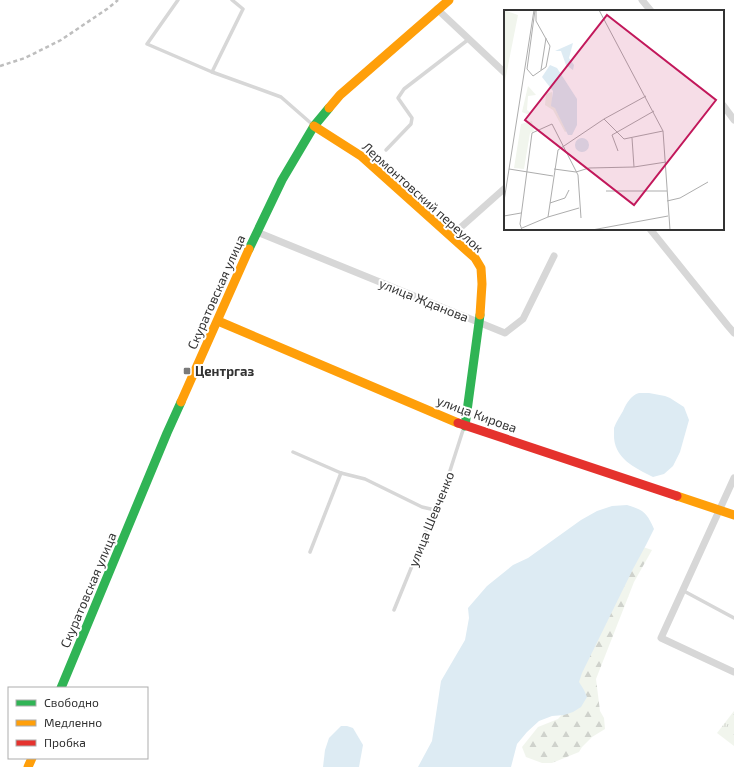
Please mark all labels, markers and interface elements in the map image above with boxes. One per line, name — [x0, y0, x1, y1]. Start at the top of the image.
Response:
inset map — [504, 10, 724, 230]
street label: Лермонтовский переулок — [359, 138, 487, 256]
street label: Скуратовская улица — [184, 232, 248, 352]
street label: улица Жданова — [377, 275, 471, 325]
place label: Центргаз — [195, 363, 254, 379]
marker: Центргаз — [182, 366, 192, 376]
street label: улица Кирова — [435, 392, 519, 436]
street label: улица Шевченко — [405, 469, 457, 569]
street label: Скуратовская улица — [56, 530, 120, 650]
legend — [8, 687, 148, 759]
text: Свободно — [44, 695, 99, 709]
text: Медленно — [44, 715, 102, 729]
text: Пробка — [44, 735, 86, 749]

